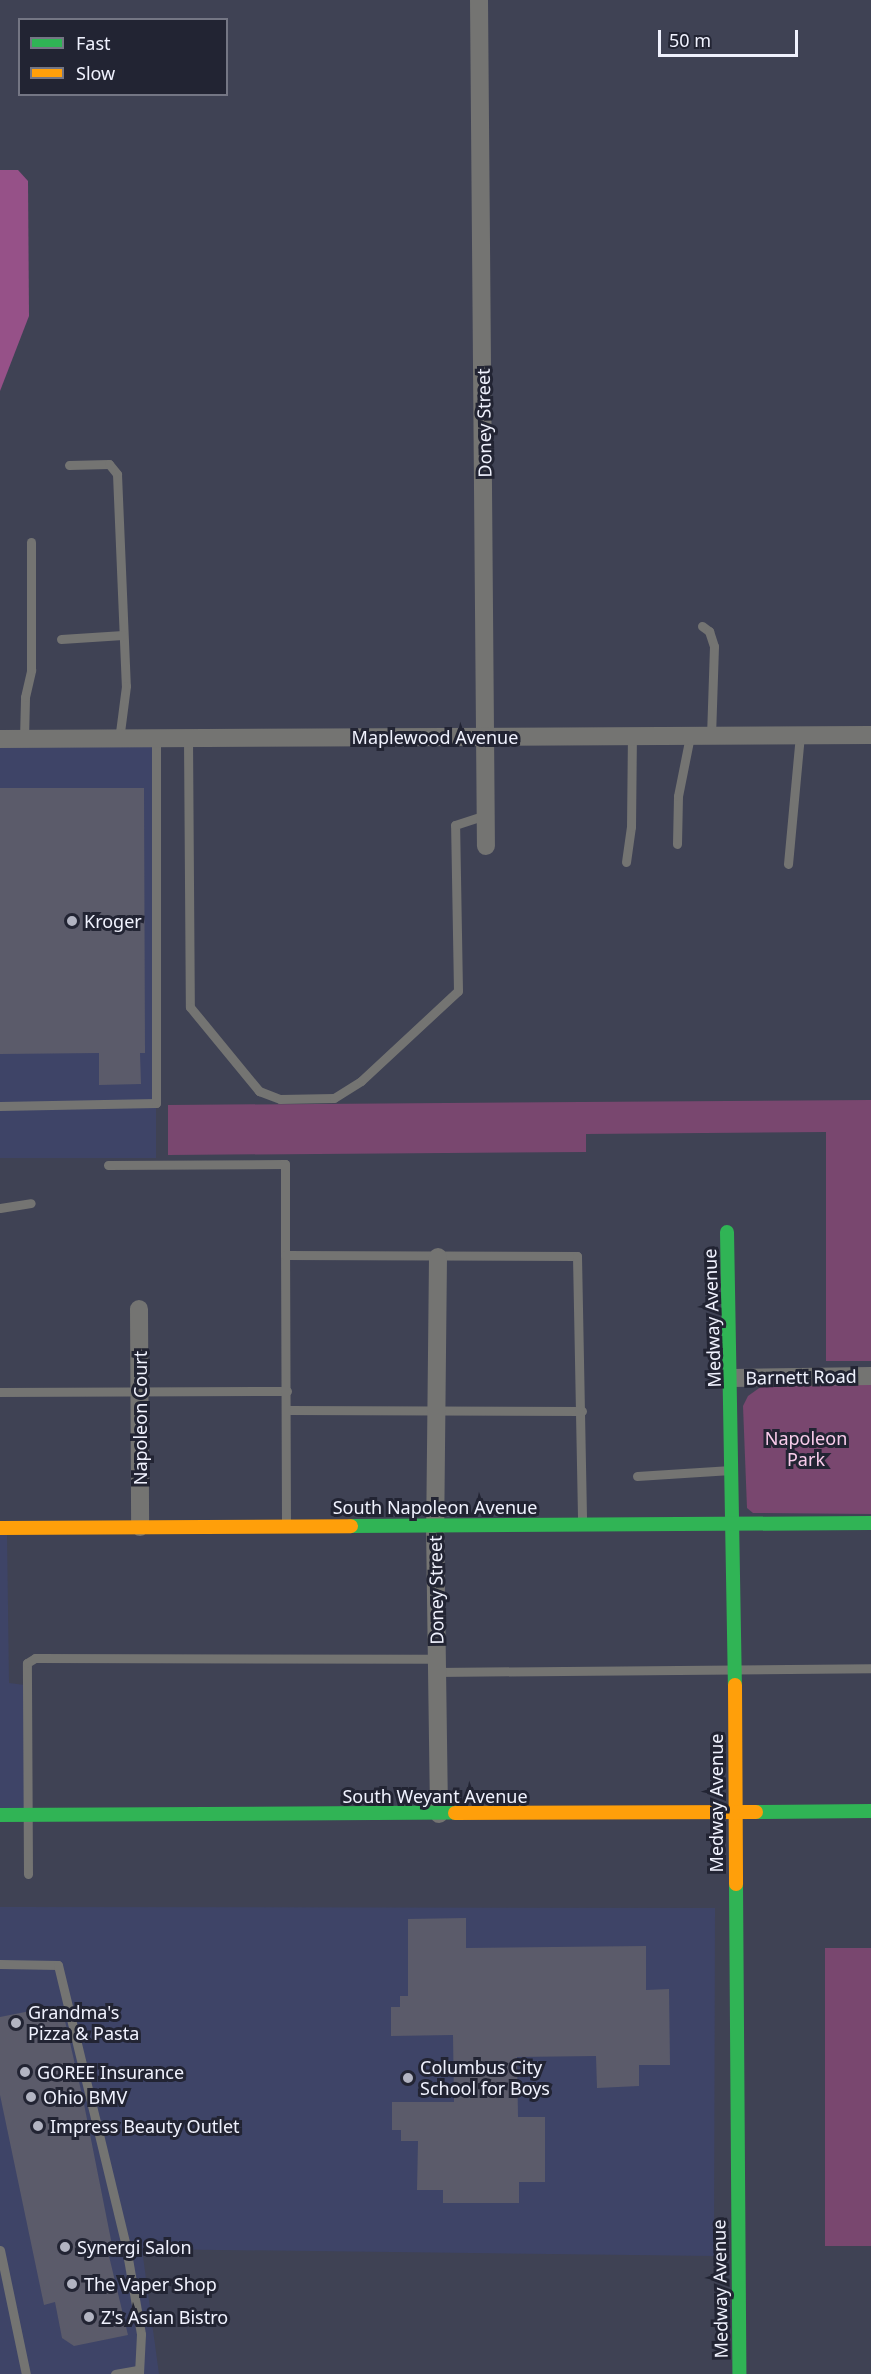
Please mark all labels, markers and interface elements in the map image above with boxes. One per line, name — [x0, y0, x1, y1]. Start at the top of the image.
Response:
legend — [18, 18, 228, 96]
scale bar — [661, 18, 800, 56]
text: 50 m — [669, 28, 711, 52]
text: Fast — [76, 31, 111, 55]
text: Slow — [76, 61, 115, 85]
street label: Doney Street — [472, 368, 496, 478]
street label: Maplewood Avenue — [352, 726, 518, 748]
place label: Kroger — [84, 910, 142, 932]
marker: Kroger — [65, 914, 79, 928]
street label: Medway Avenue — [699, 1248, 725, 1388]
street label: Napoleon Court — [129, 1351, 151, 1485]
street label: Barnett Road — [745, 1365, 857, 1389]
park label: Napoleon Park — [765, 1428, 847, 1470]
street label: South Napoleon Avenue — [333, 1496, 537, 1518]
street label: Doney Street — [424, 1535, 448, 1645]
street label: Medway Avenue — [705, 1734, 727, 1872]
street label: South Weyant Avenue — [342, 1785, 528, 1807]
place label: Grandma's Pizza & Pasta — [28, 2002, 139, 2044]
marker: Grandma's Pizza & Pasta — [9, 2016, 23, 2030]
place label: Columbus City School for Boys — [420, 2057, 550, 2100]
place label: GOREE Insurance — [37, 2061, 184, 2083]
marker: GOREE Insurance — [18, 2065, 32, 2079]
marker: Columbus City School for Boys — [401, 2071, 415, 2085]
place label: Ohio BMV — [43, 2086, 127, 2108]
marker: Ohio BMV — [24, 2090, 38, 2104]
place label: Impress Beauty Outlet — [50, 2115, 240, 2137]
marker: Impress Beauty Outlet — [31, 2119, 45, 2133]
street label: Medway Avenue — [708, 2219, 732, 2359]
place label: Synergi Salon — [77, 2236, 192, 2258]
marker: Synergi Salon — [58, 2240, 72, 2254]
place label: The Vaper Shop — [84, 2273, 217, 2295]
marker: The Vaper Shop — [65, 2277, 79, 2291]
place label: Z's Asian Bistro — [101, 2306, 228, 2328]
marker: Z's Asian Bistro — [82, 2310, 96, 2324]

